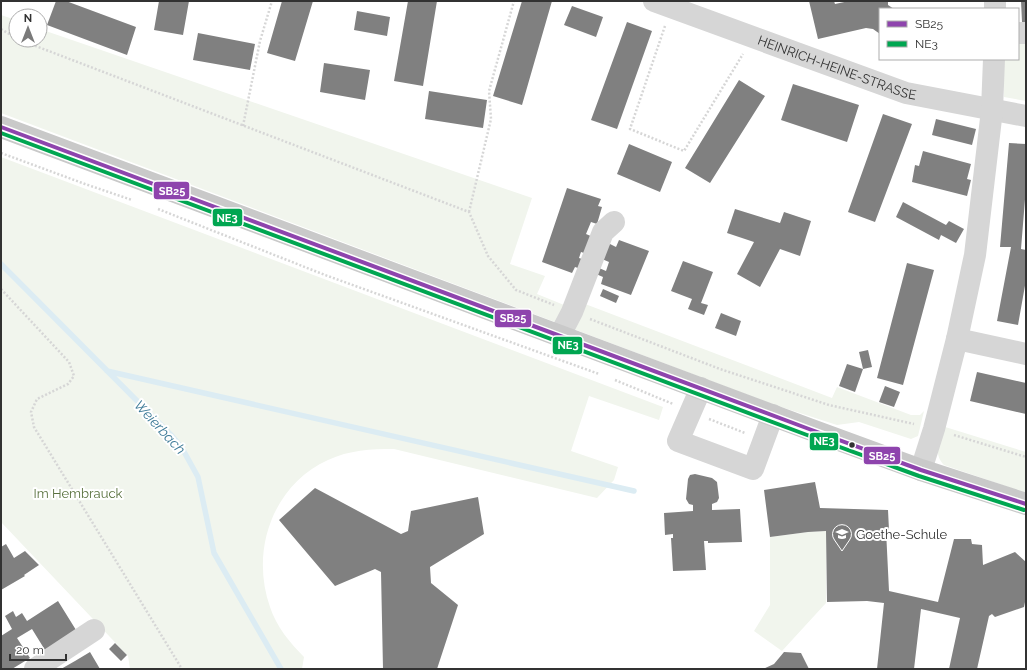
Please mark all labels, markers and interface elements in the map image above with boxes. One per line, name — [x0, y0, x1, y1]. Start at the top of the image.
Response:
north arrow — [8, 8, 48, 48]
legend — [879, 8, 1019, 60]
text: N — [24, 12, 32, 25]
text: SB25 — [915, 17, 944, 31]
street label: HEINRICH-HEINE-STRASSE — [756, 32, 918, 102]
text: NE3 — [915, 37, 938, 51]
line badge: SB25 — [153, 181, 190, 200]
text: SB25 — [159, 185, 185, 198]
line badge: NE3 — [212, 208, 243, 227]
text: NE3 — [216, 212, 238, 225]
line badge: SB25 — [494, 309, 532, 328]
text: SB25 — [500, 312, 526, 325]
line badge: NE3 — [552, 336, 583, 355]
text: NE3 — [557, 339, 579, 352]
water label: Weierbach — [131, 397, 189, 457]
line badge: NE3 — [809, 432, 839, 451]
text: NE3 — [813, 435, 835, 448]
unlabelled marker — [847, 440, 857, 450]
line badge: SB25 — [863, 446, 901, 465]
text: SB25 — [869, 450, 895, 463]
park label: Im Hembrauck — [34, 486, 123, 501]
school or university icon: Goethe-Schule — [831, 523, 853, 551]
place label: Goethe-Schule — [856, 527, 948, 542]
scale bar — [10, 636, 66, 662]
text: 20 m — [16, 643, 44, 657]

